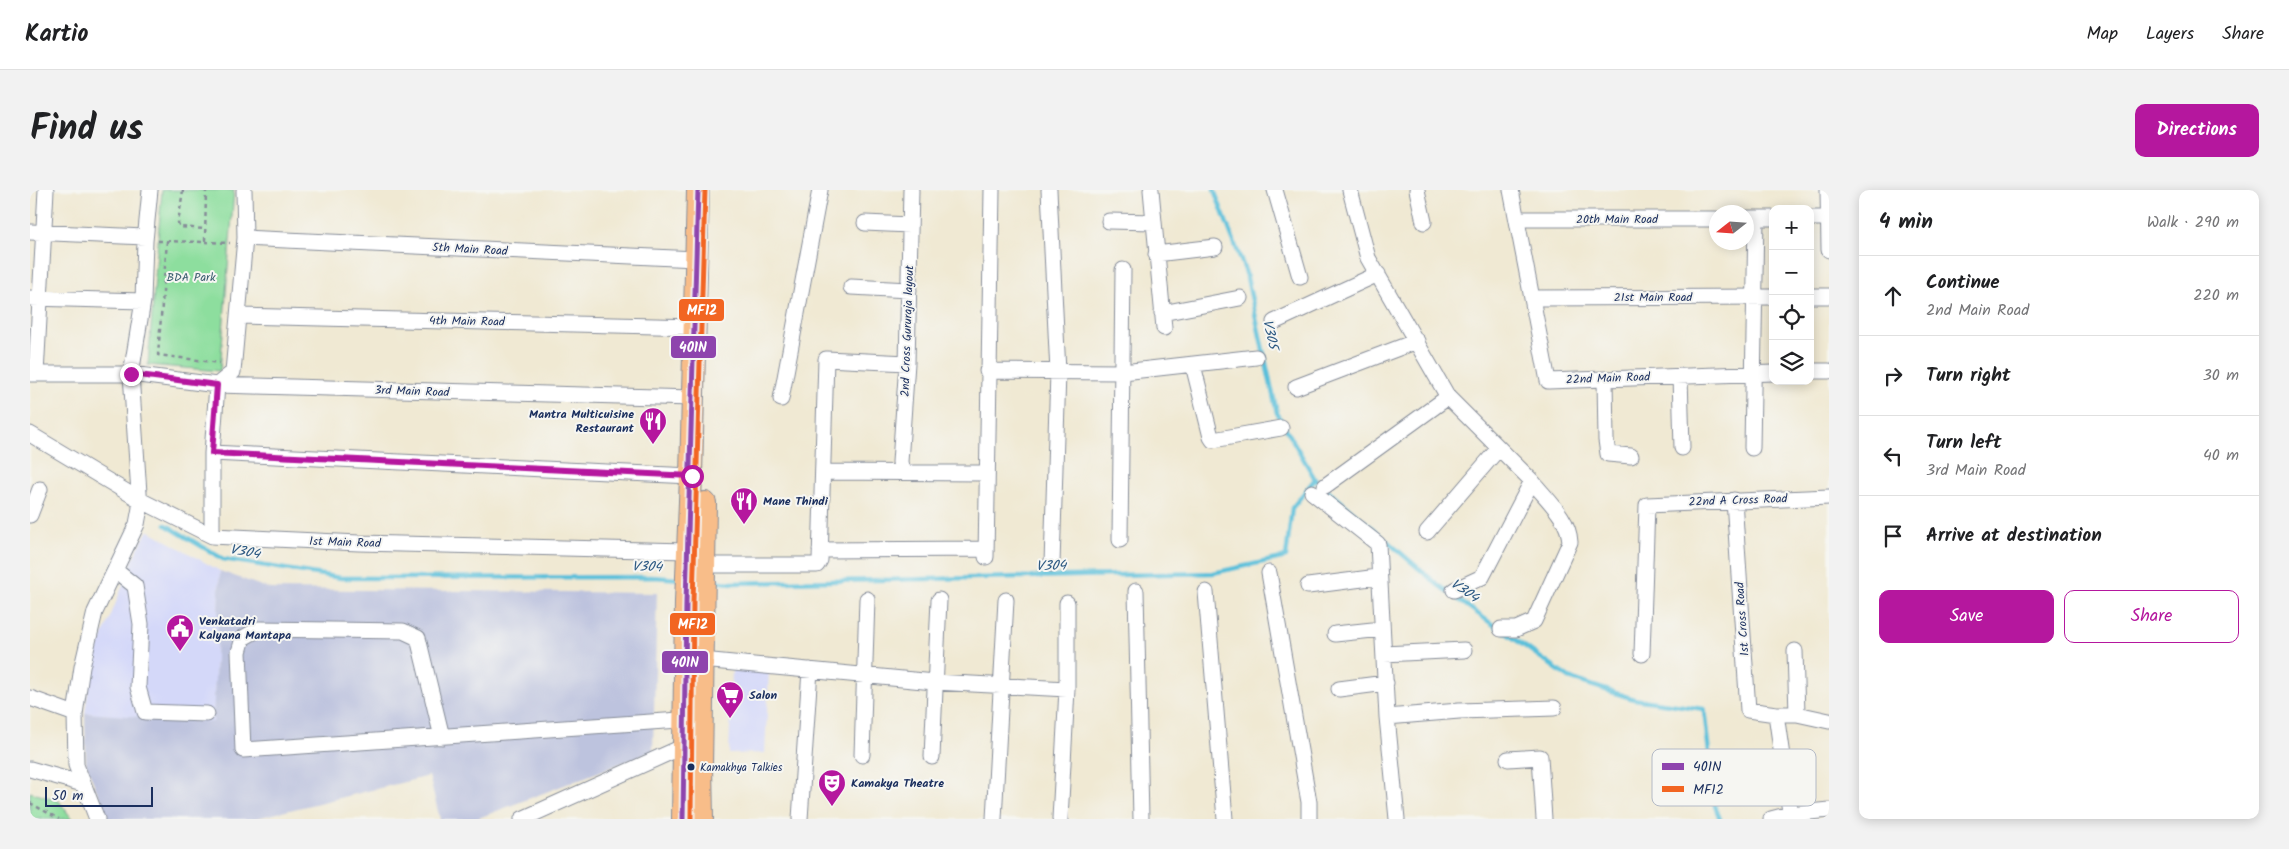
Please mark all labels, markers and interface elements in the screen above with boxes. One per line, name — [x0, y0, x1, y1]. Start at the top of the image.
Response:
text: Kartio — [25, 15, 88, 54]
text: Map — [2087, 20, 2118, 49]
text: Layers — [2146, 20, 2194, 49]
text: Share — [2222, 20, 2264, 49]
text: Find us — [30, 102, 143, 158]
button: Directions — [2135, 104, 2259, 157]
north arrow — [1709, 205, 1754, 250]
map controls — [1769, 205, 1814, 385]
button: + — [1769, 205, 1814, 250]
text: 4 min — [1879, 206, 1933, 239]
street label: 20th Main Road — [1576, 210, 1659, 229]
text: Walk · 290 m — [2147, 210, 2239, 235]
street label: 5th Main Road — [432, 238, 509, 261]
button: − — [1769, 250, 1814, 295]
street label: 2nd Cross Gururaja layout — [896, 264, 919, 397]
park label: BDA Park — [166, 268, 216, 287]
text: Continue — [1926, 268, 1999, 298]
icon: ahead — [1879, 282, 1907, 310]
text: 220 m — [2193, 283, 2239, 308]
street label: 21st Main Road — [1614, 288, 1693, 307]
button: locate — [1769, 295, 1814, 340]
line badge: MF12 — [678, 298, 725, 322]
text: 2nd Main Road — [1926, 298, 2029, 323]
text: MF12 — [687, 300, 717, 322]
street label: 4th Main Road — [429, 311, 506, 332]
water label: V305 — [1256, 317, 1285, 355]
line badge: 401N — [670, 335, 717, 359]
text: 401N — [679, 337, 707, 359]
button: layers — [1769, 340, 1814, 385]
text: Turn right — [1926, 361, 2011, 391]
icon: right — [1879, 362, 1907, 390]
route end — [120, 363, 143, 386]
text: 30 m — [2203, 363, 2239, 388]
street label: 22nd Main Road — [1566, 367, 1652, 389]
street label: 3rd Main Road — [374, 381, 451, 402]
place label: Mantra Multicuisine Restaurant — [529, 405, 635, 438]
restaurant icon: Mantra Multicuisine Restaurant — [638, 406, 668, 445]
text: Turn left — [1926, 428, 2001, 458]
icon: left — [1879, 442, 1907, 470]
text: 40 m — [2203, 443, 2239, 468]
text: 3rd Main Road — [1926, 458, 2026, 483]
route start — [681, 465, 704, 488]
restaurant icon: Mane Thindi — [729, 486, 759, 525]
street label: 22nd A Cross Road — [1688, 489, 1789, 512]
place label: Mane Thindi — [763, 492, 829, 511]
text: Arrive at destination — [1926, 521, 2102, 551]
icon: arrive — [1879, 522, 1907, 550]
street label: 1st Main Road — [309, 532, 382, 553]
water label: V304 — [228, 539, 263, 566]
water label: V304 — [1036, 555, 1068, 577]
water label: V304 — [632, 556, 664, 578]
water label: V304 — [1446, 573, 1484, 609]
street label: 1st Cross Road — [1730, 580, 1755, 657]
button: Save — [1879, 590, 2054, 643]
button: Share — [2064, 590, 2239, 643]
place label: Venkatadri Kalyana Mantapa — [199, 612, 291, 645]
line badge: MF12 — [669, 612, 716, 636]
public building icon: Venkatadri Kalyana Mantapa — [165, 613, 195, 652]
text: MF12 — [678, 614, 708, 636]
line badge: 401N — [661, 650, 709, 674]
text: 401N — [671, 652, 699, 674]
supermarket icon: Salon — [715, 680, 745, 719]
place label: Salon — [749, 686, 777, 705]
legend — [1652, 749, 1816, 806]
text: 401N — [1693, 756, 1722, 778]
place label: Kamakhya Talkies — [700, 759, 783, 777]
marker: Kamakhya Talkies — [686, 762, 696, 772]
theatre icon: Kamakya Theatre — [817, 768, 847, 807]
place label: Kamakya Theatre — [851, 774, 944, 793]
text: MF12 — [1693, 779, 1724, 801]
scale bar — [45, 784, 152, 807]
text: 50 m — [52, 785, 83, 807]

